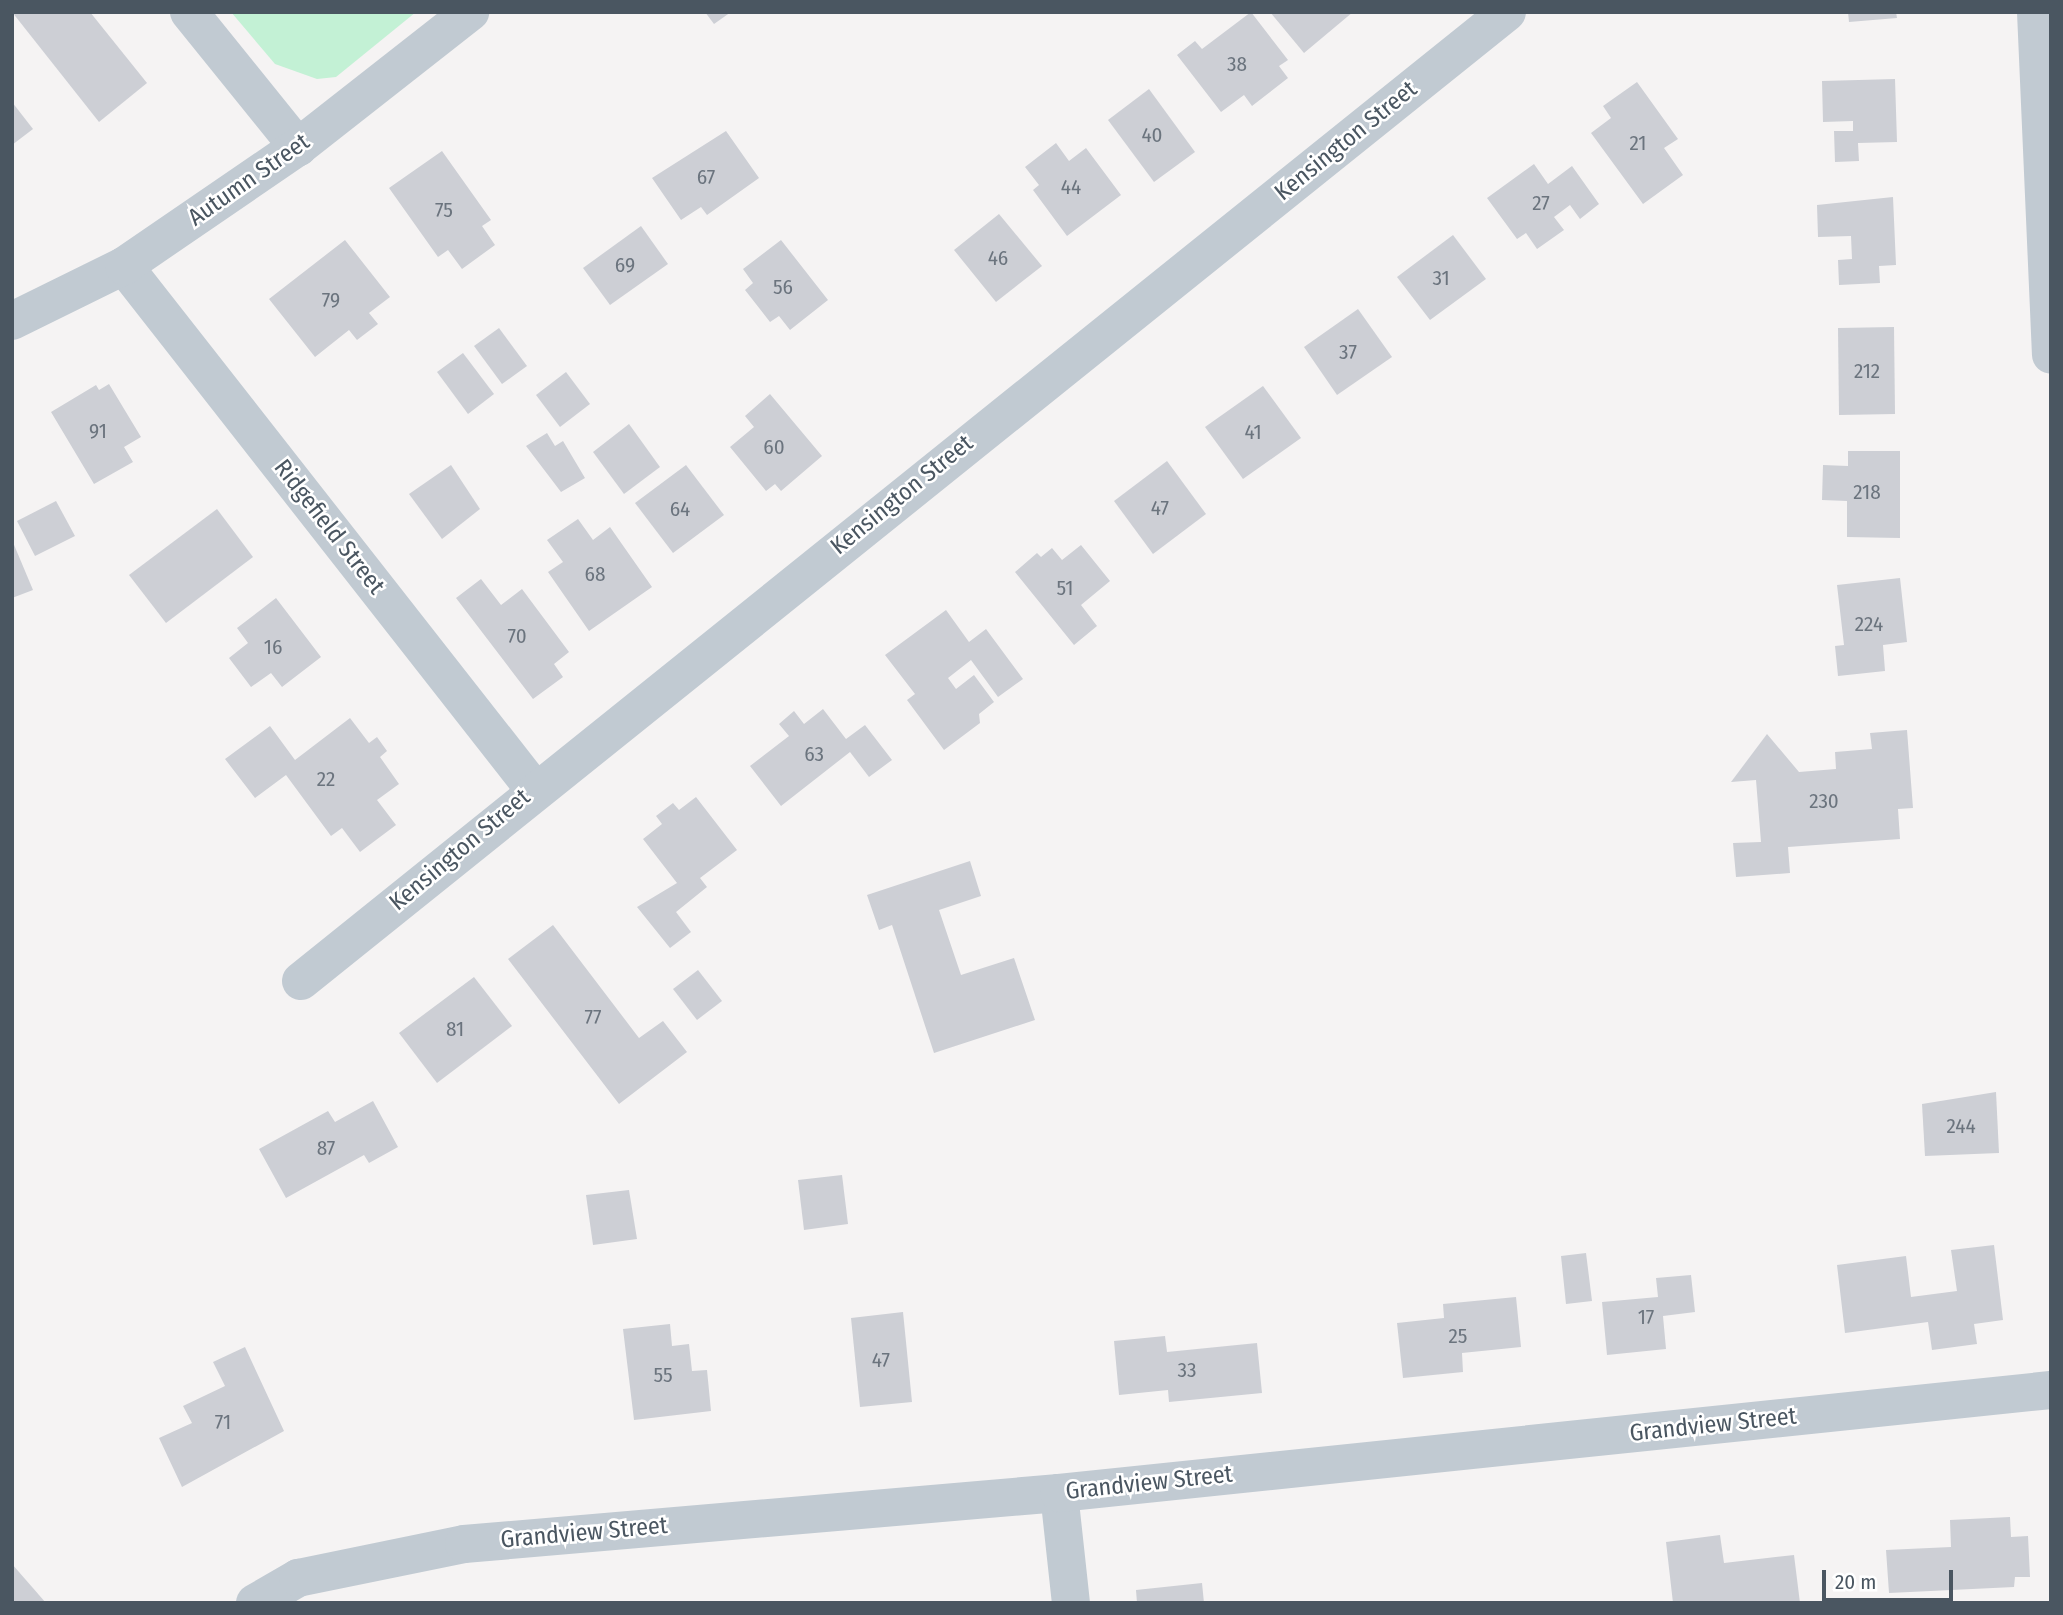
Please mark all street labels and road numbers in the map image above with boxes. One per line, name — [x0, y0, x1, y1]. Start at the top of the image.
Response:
street label: Kensington Street — [1269, 75, 1423, 207]
street label: Autumn Street — [183, 128, 315, 232]
street label: Kensington Street — [825, 429, 979, 561]
street label: Ridgefield Street — [268, 454, 390, 600]
street label: Kensington Street — [384, 783, 536, 917]
street label: Grandview Street — [1628, 1402, 1798, 1448]
street label: Grandview Street — [1064, 1460, 1234, 1506]
street label: Grandview Street — [499, 1511, 669, 1555]

